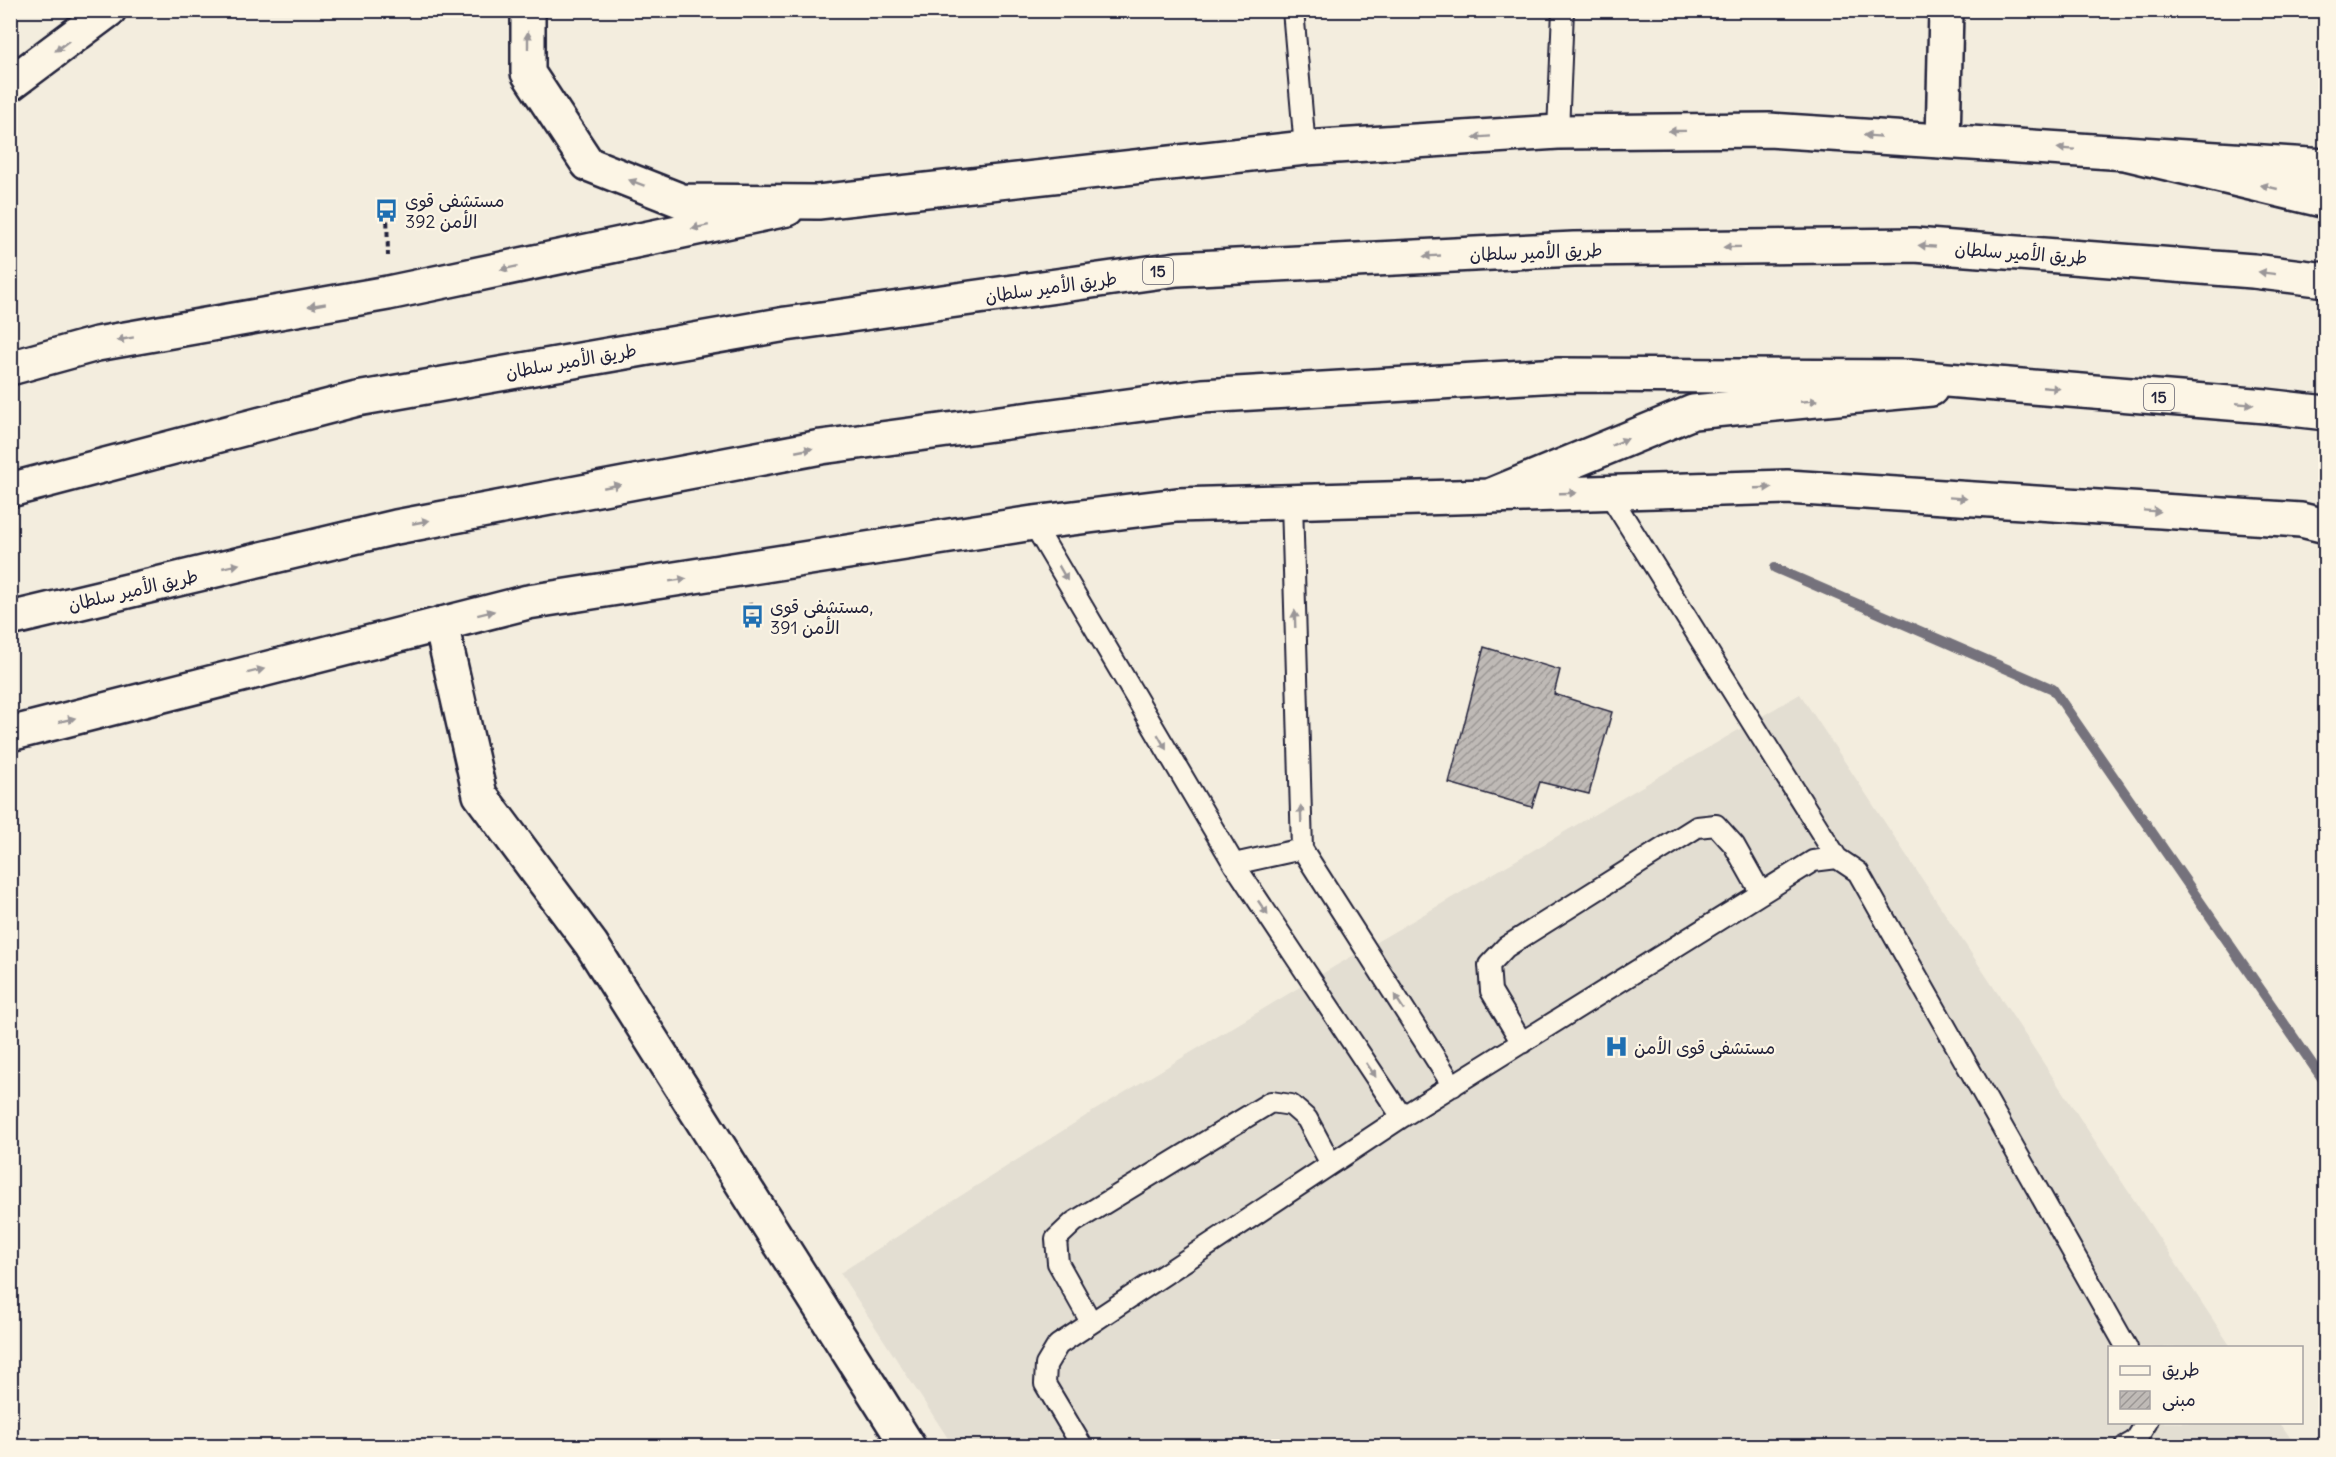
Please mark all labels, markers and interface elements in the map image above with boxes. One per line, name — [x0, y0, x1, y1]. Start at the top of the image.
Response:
one-way arrow — [523, 30, 533, 49]
one-way arrow — [54, 39, 70, 52]
one-way arrow — [1668, 126, 1687, 135]
one-way arrow — [1473, 132, 1492, 141]
one-way arrow — [1862, 132, 1881, 141]
one-way arrow — [2057, 145, 2076, 154]
one-way arrow — [628, 178, 646, 188]
one-way arrow — [2259, 182, 2278, 192]
place label: مستشفى قوى الأمن 392 — [405, 189, 504, 233]
bus stop icon: مستشفى قوى الأمن 392 — [374, 197, 400, 223]
one-way arrow — [690, 223, 709, 233]
street label: طريق الأمير سلطان — [1954, 237, 2088, 269]
street label: طريق الأمير سلطان — [1469, 238, 1603, 266]
one-way arrow — [1917, 241, 1936, 251]
one-way arrow — [1722, 242, 1741, 252]
one-way arrow — [1422, 251, 1441, 261]
road number: 15 — [1143, 258, 1173, 284]
one-way arrow — [499, 263, 518, 273]
street label: طريق الأمير سلطان — [984, 266, 1118, 308]
one-way arrow — [2258, 268, 2277, 278]
one-way arrow — [308, 301, 327, 310]
one-way arrow — [116, 335, 135, 344]
street label: طريق الأمير سلطان — [504, 338, 638, 384]
one-way arrow — [2041, 383, 2060, 393]
road number: 15 — [2144, 384, 2174, 410]
one-way arrow — [1799, 396, 1818, 406]
one-way arrow — [2236, 399, 2255, 409]
one-way arrow — [1612, 436, 1630, 446]
one-way arrow — [795, 445, 814, 454]
one-way arrow — [603, 481, 622, 490]
one-way arrow — [1753, 483, 1772, 492]
one-way arrow — [1559, 489, 1578, 498]
one-way arrow — [1948, 493, 1967, 503]
one-way arrow — [2143, 506, 2162, 515]
one-way arrow — [411, 517, 430, 526]
one-way arrow — [222, 561, 240, 571]
street label: طريق الأمير سلطان — [66, 564, 200, 616]
one-way arrow — [1057, 565, 1068, 581]
one-way arrow — [668, 575, 687, 584]
place label: مستشفى قوى, الأمن 391 — [770, 595, 873, 639]
bus stop icon: مستشفى قوى, الأمن 391 — [739, 603, 765, 629]
one-way arrow — [477, 607, 495, 617]
one-way arrow — [1290, 610, 1300, 629]
one-way arrow — [247, 666, 265, 676]
one-way arrow — [58, 714, 76, 724]
one-way arrow — [1156, 733, 1166, 750]
one-way arrow — [1296, 805, 1306, 824]
one-way arrow — [1257, 900, 1268, 916]
one-way arrow — [1394, 994, 1405, 1010]
hospital icon: مستشفى قوى الأمن — [1603, 1034, 1629, 1060]
place label: مستشفى قوى الأمن — [1634, 1036, 1775, 1059]
one-way arrow — [1365, 1062, 1377, 1078]
legend — [2108, 1346, 2303, 1424]
text: طريق — [2162, 1358, 2200, 1381]
text: مبنى — [2162, 1388, 2196, 1411]

